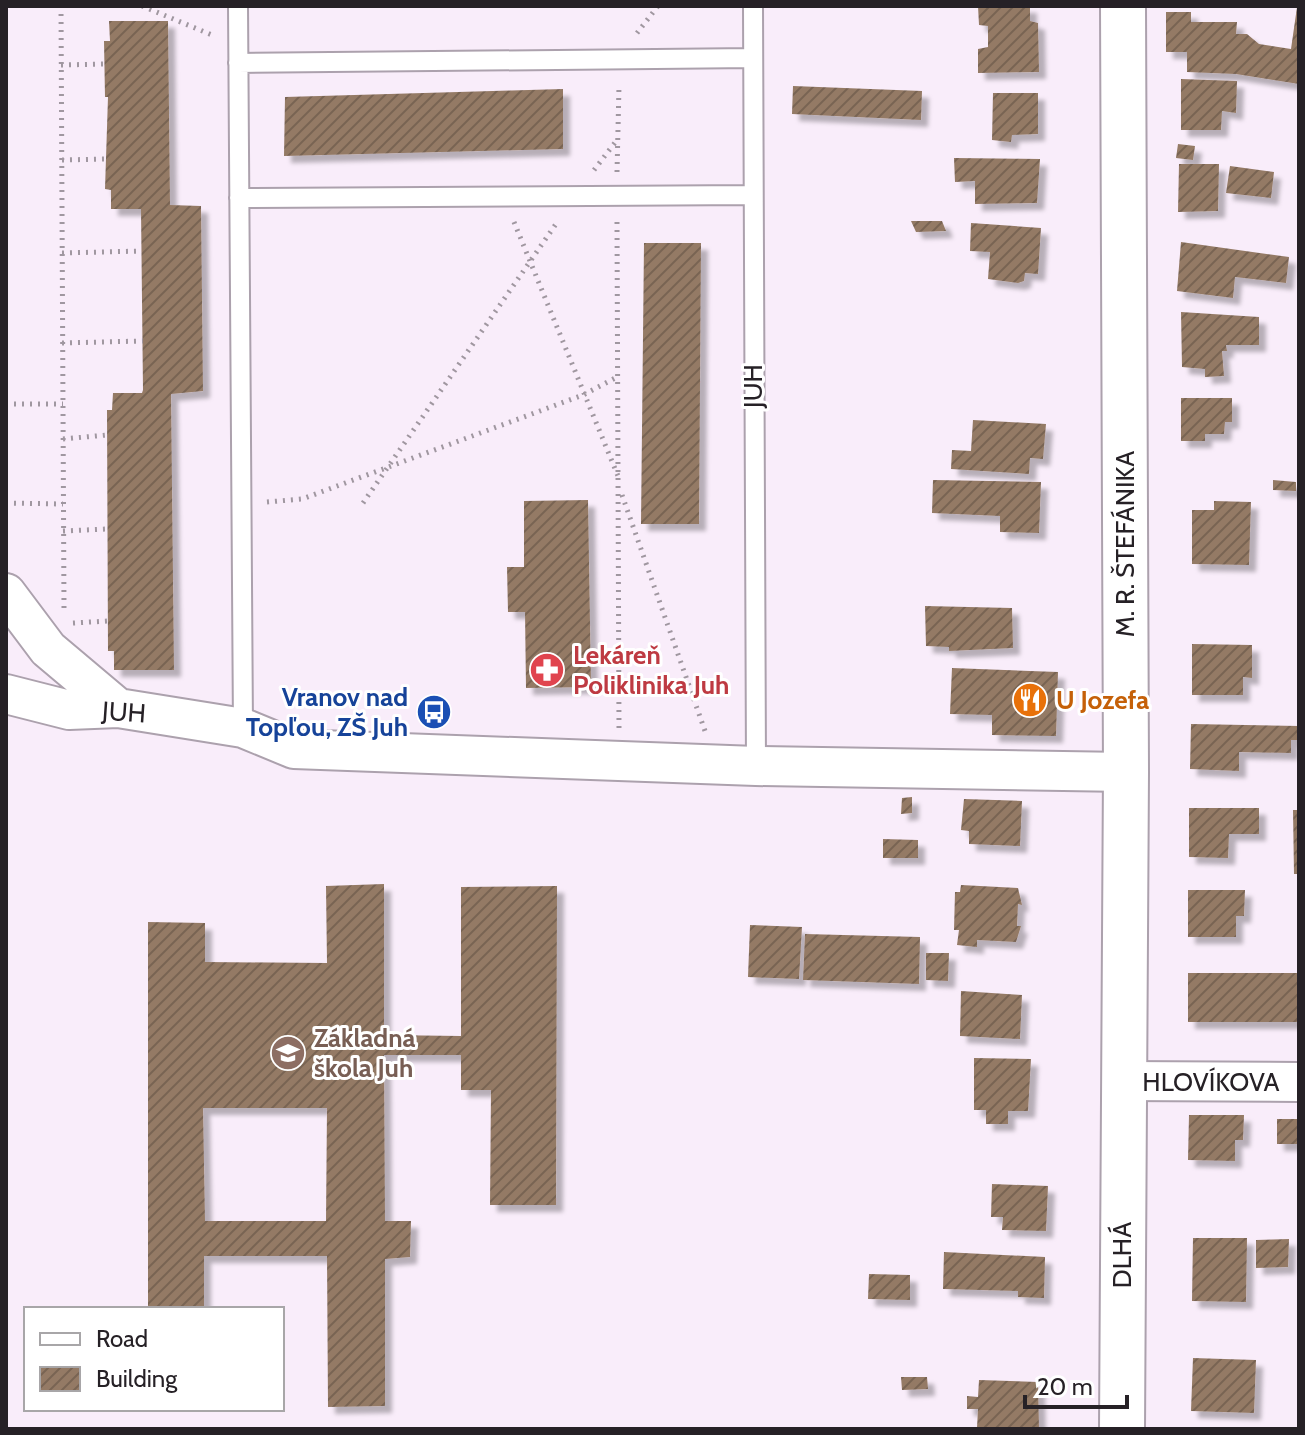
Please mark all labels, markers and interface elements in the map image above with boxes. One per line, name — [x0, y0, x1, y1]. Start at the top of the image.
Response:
street label: JUH — [737, 364, 769, 409]
street label: M. R. ŠTEFÁNIKA — [1109, 451, 1141, 637]
place label: Lekáreň Poliklinika Juh — [573, 639, 729, 701]
pharmacy icon: Lekáreň Poliklinika Juh — [528, 651, 566, 689]
place label: Vranov nad Topľou, ZŠ Juh — [246, 681, 408, 743]
restaurant icon: U Jozefa — [1011, 681, 1049, 719]
place label: U Jozefa — [1056, 684, 1149, 716]
bus stop icon: Vranov nad Topľou, ZŠ Juh — [415, 693, 453, 731]
street label: JUH — [100, 694, 147, 729]
place label: Základná škola Juh — [314, 1022, 416, 1084]
school or university icon: Základná škola Juh — [269, 1034, 307, 1072]
street label: HLOVÍKOVA — [1142, 1066, 1280, 1098]
street label: DLHÁ — [1106, 1222, 1138, 1288]
legend — [24, 1307, 284, 1411]
text: Road — [96, 1324, 148, 1353]
scale bar — [1025, 1359, 1127, 1409]
text: Building — [96, 1364, 178, 1393]
text: 20 m — [1037, 1372, 1093, 1401]

